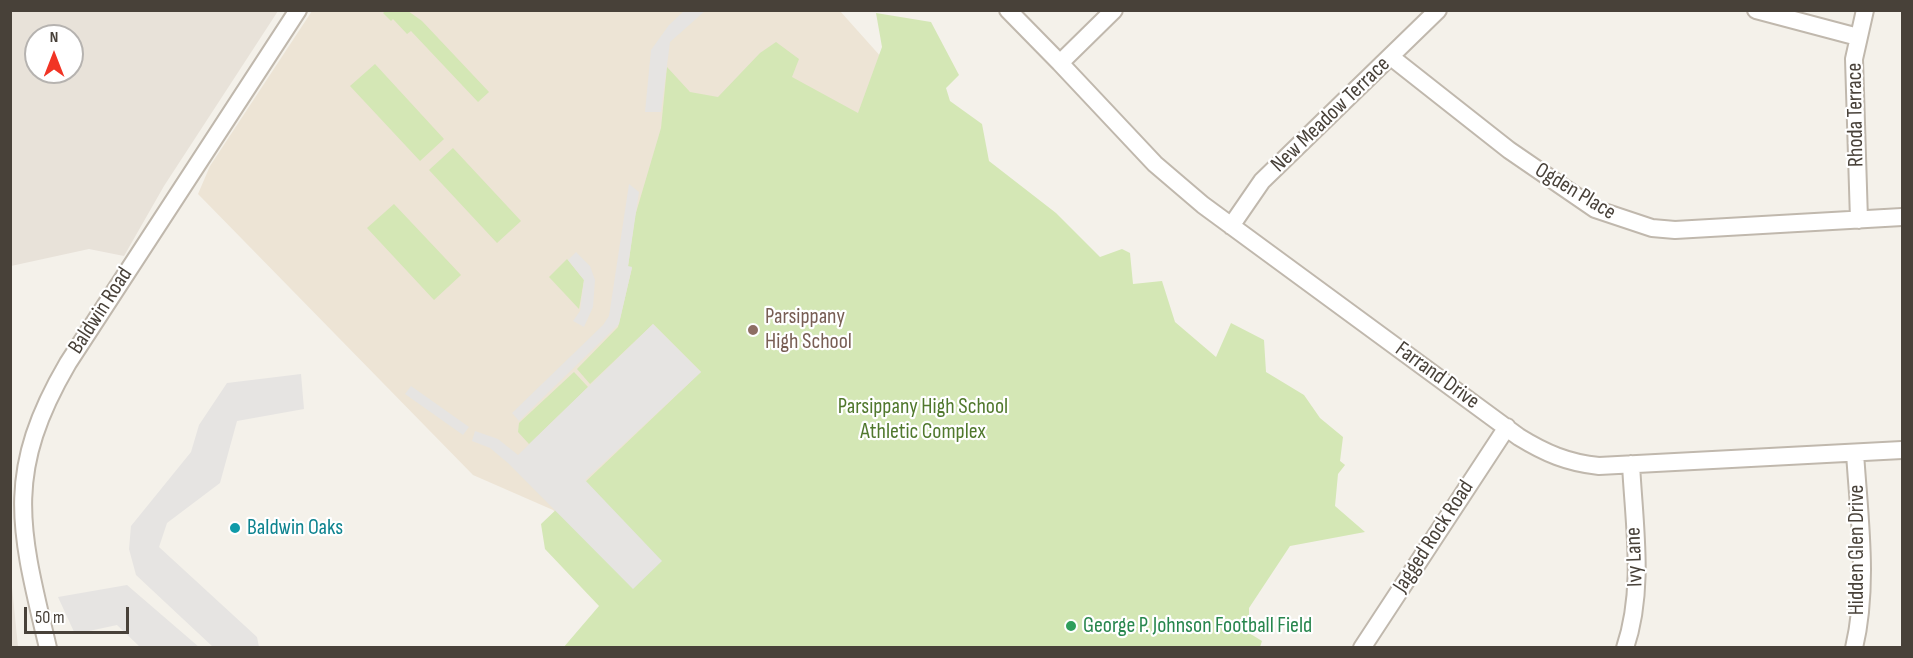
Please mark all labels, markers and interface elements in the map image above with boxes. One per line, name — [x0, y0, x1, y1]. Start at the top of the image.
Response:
north arrow — [24, 24, 84, 84]
text: N — [50, 28, 58, 47]
street label: New Meadow Terrace — [1266, 52, 1396, 178]
street label: Rhoda Terrace — [1842, 63, 1870, 167]
street label: Ogden Place — [1530, 158, 1620, 226]
street label: Baldwin Road — [63, 263, 139, 359]
place label: Parsippany High School — [765, 304, 852, 356]
marker: Parsippany High School — [746, 323, 760, 337]
street label: Farrand Drive — [1390, 337, 1484, 415]
park label: Parsippany High School Athletic Complex — [838, 394, 1008, 446]
street label: Jagged Rock Road — [1388, 476, 1480, 598]
street label: Hidden Glen Drive — [1844, 485, 1870, 615]
place label: Baldwin Oaks — [247, 515, 343, 541]
marker: Baldwin Oaks — [228, 521, 242, 535]
street label: Ivy Lane — [1621, 527, 1649, 587]
scale bar — [27, 595, 132, 633]
text: 50 m — [35, 607, 65, 628]
place label: George P. Johnson Football Field — [1083, 613, 1312, 639]
marker: George P. Johnson Football Field — [1064, 619, 1078, 633]

